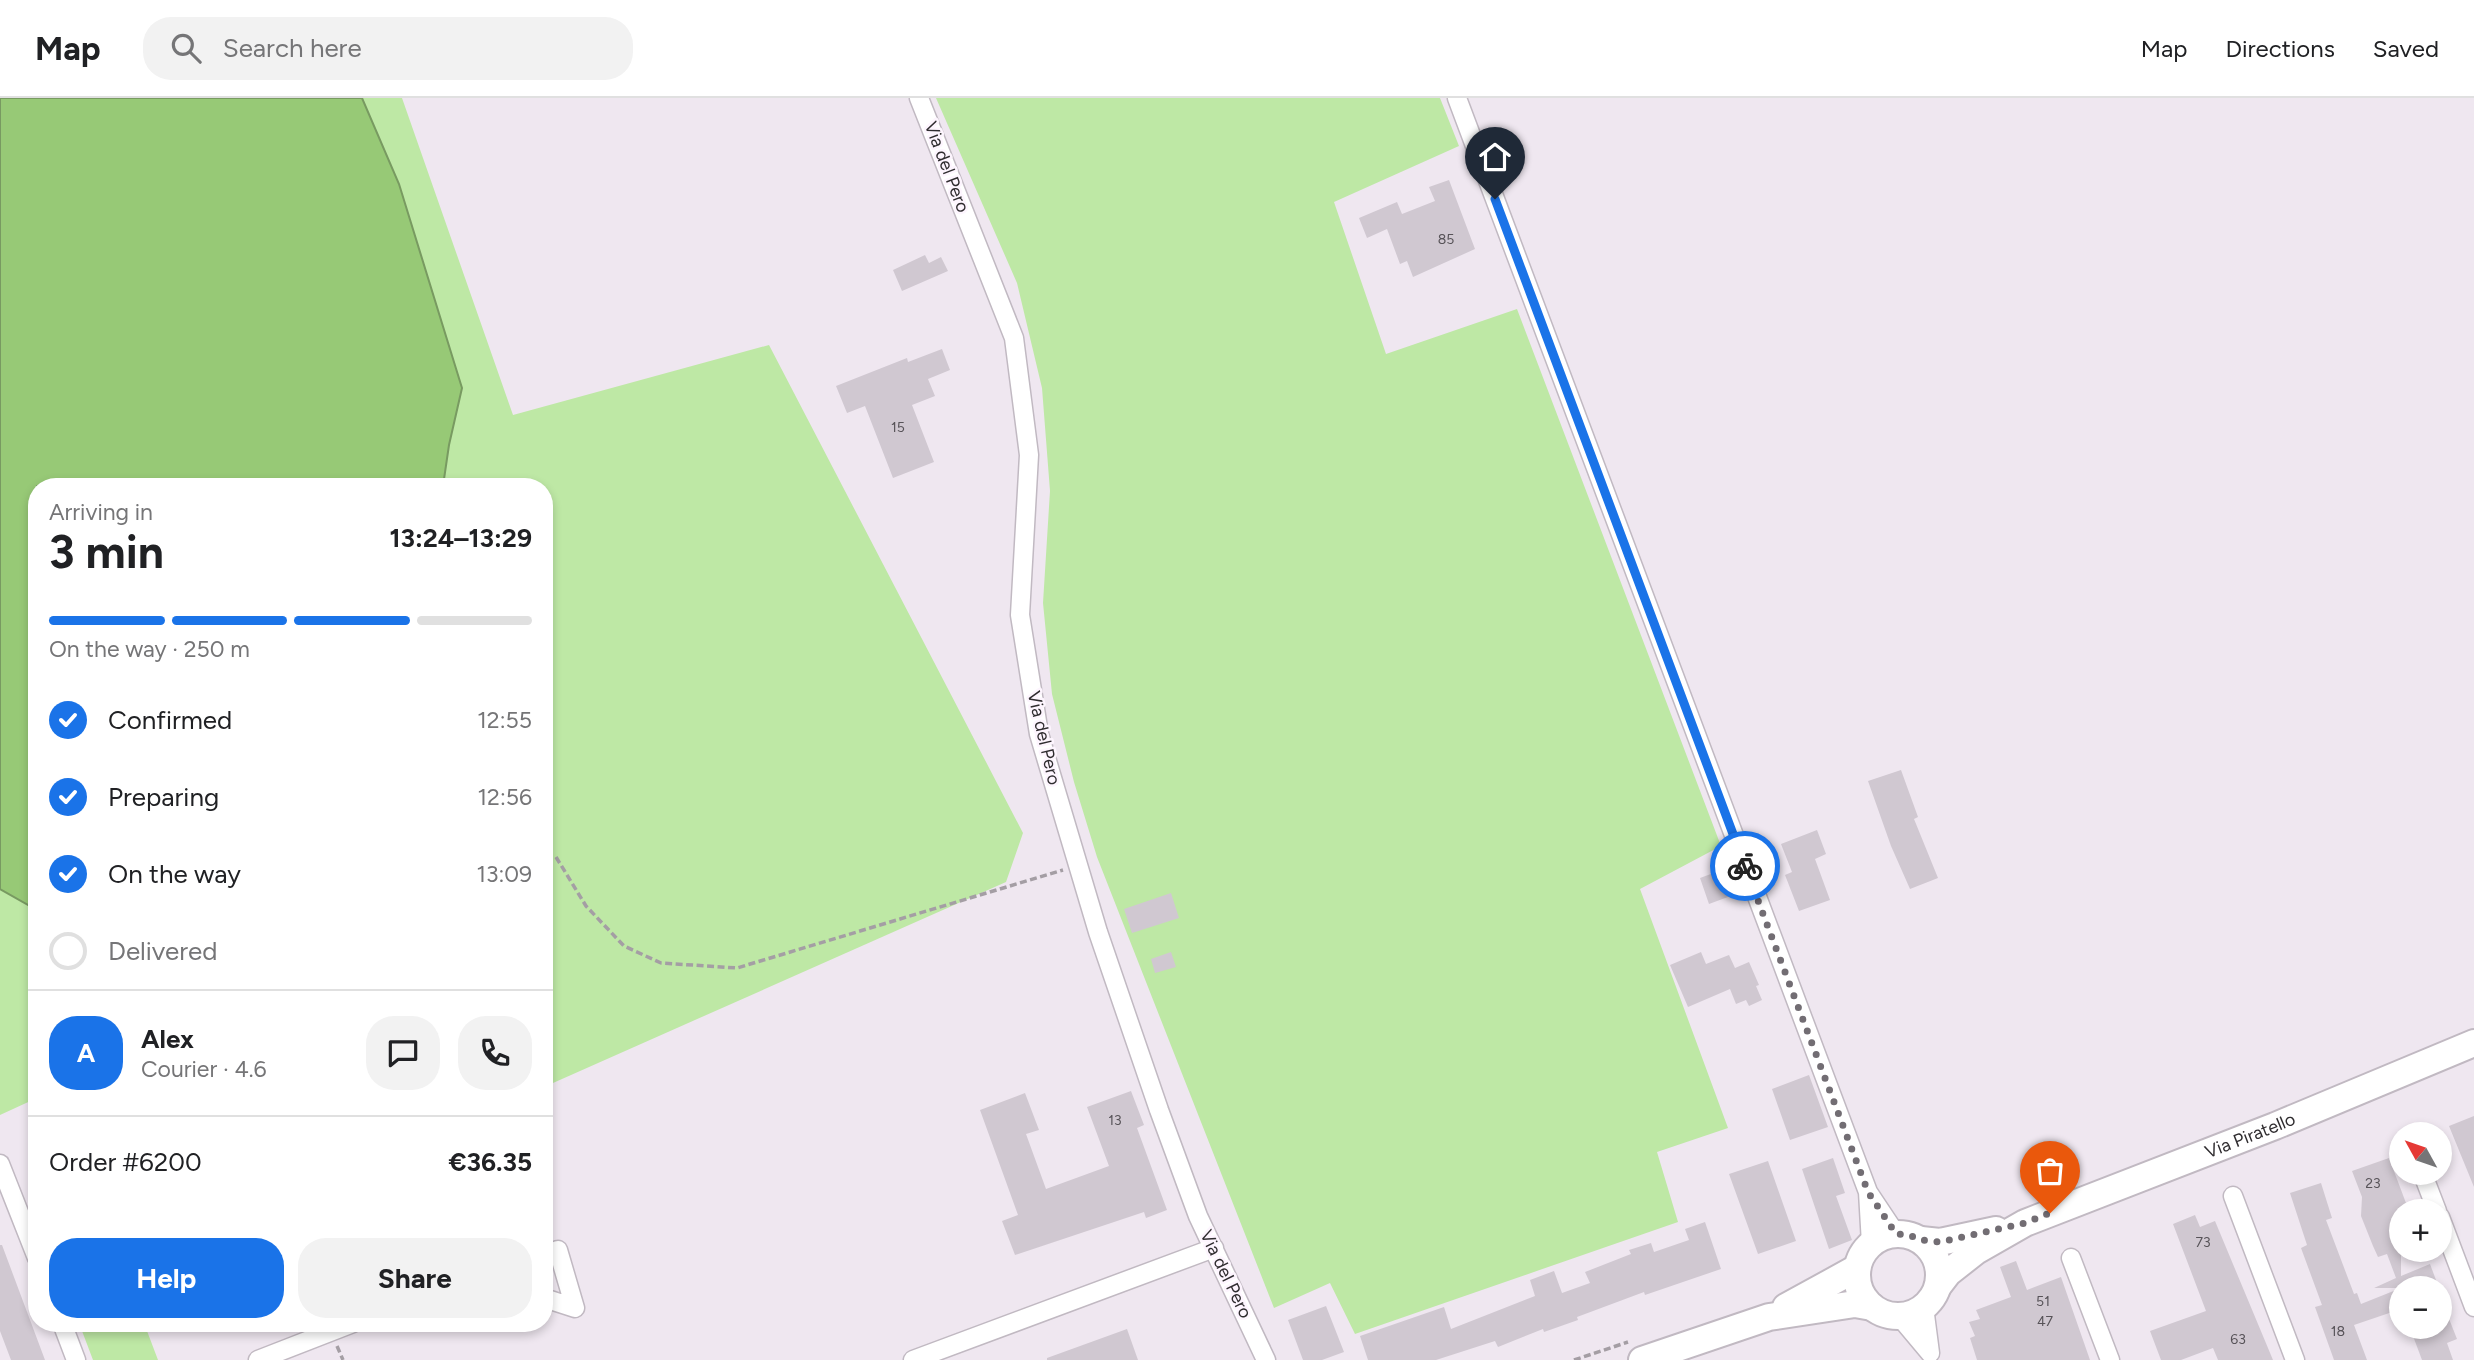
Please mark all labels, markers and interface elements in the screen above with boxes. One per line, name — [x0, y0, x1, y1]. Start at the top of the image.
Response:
search box — [143, 17, 633, 80]
text: Map — [35, 29, 101, 68]
icon: search — [167, 29, 205, 67]
text: Search here — [223, 32, 362, 64]
text: Map — [2141, 34, 2187, 63]
text: Directions — [2225, 34, 2335, 63]
text: Saved — [2373, 34, 2439, 63]
street label: Via del Pero — [920, 118, 974, 216]
pin — [1465, 127, 1525, 199]
icon: home — [1476, 138, 1514, 176]
house number: 85 — [1438, 231, 1454, 248]
house number: 15 — [891, 419, 905, 436]
text: Arriving in — [49, 498, 153, 526]
text: 13:24–13:29 — [390, 522, 532, 554]
text: 3 min — [49, 524, 164, 580]
text: On the way · 250 m — [49, 635, 250, 663]
street label: Via del Pero — [1023, 689, 1065, 787]
icon: check — [49, 701, 87, 739]
text: Confirmed — [108, 704, 232, 736]
text: 12:55 — [477, 706, 532, 734]
icon: check — [49, 778, 87, 816]
text: Preparing — [108, 781, 219, 813]
text: 12:56 — [478, 783, 532, 811]
courier — [1710, 831, 1780, 901]
icon: bike — [1726, 847, 1764, 885]
icon: check — [49, 855, 87, 893]
text: On the way — [108, 858, 241, 890]
text: 13:09 — [476, 860, 532, 888]
text: Delivered — [108, 935, 217, 967]
button: chat — [366, 1016, 440, 1090]
button: phone — [458, 1016, 532, 1090]
text: Alex — [141, 1023, 194, 1055]
text: A — [77, 1037, 95, 1069]
text: Courier · 4.6 — [141, 1055, 267, 1083]
street label: Via Piratello — [2202, 1108, 2299, 1163]
house number: 13 — [1108, 1112, 1122, 1129]
north arrow — [2389, 1122, 2452, 1185]
map controls — [2389, 1122, 2452, 1339]
pin — [2020, 1141, 2080, 1213]
text: Order #6200 — [49, 1146, 202, 1178]
text: €36.35 — [448, 1146, 532, 1178]
icon: bag — [2031, 1152, 2069, 1190]
house number: 23 — [2365, 1175, 2381, 1192]
button: + — [2389, 1199, 2452, 1262]
street label: Via del Pero — [1195, 1226, 1257, 1322]
house number: 73 — [2195, 1234, 2211, 1251]
button: Help — [49, 1238, 284, 1318]
button: Share — [298, 1238, 532, 1318]
button: − — [2389, 1276, 2452, 1339]
house number: 51 — [2036, 1293, 2050, 1310]
house number: 47 — [2037, 1313, 2054, 1330]
house number: 18 — [2331, 1323, 2345, 1340]
house number: 63 — [2230, 1331, 2246, 1348]

